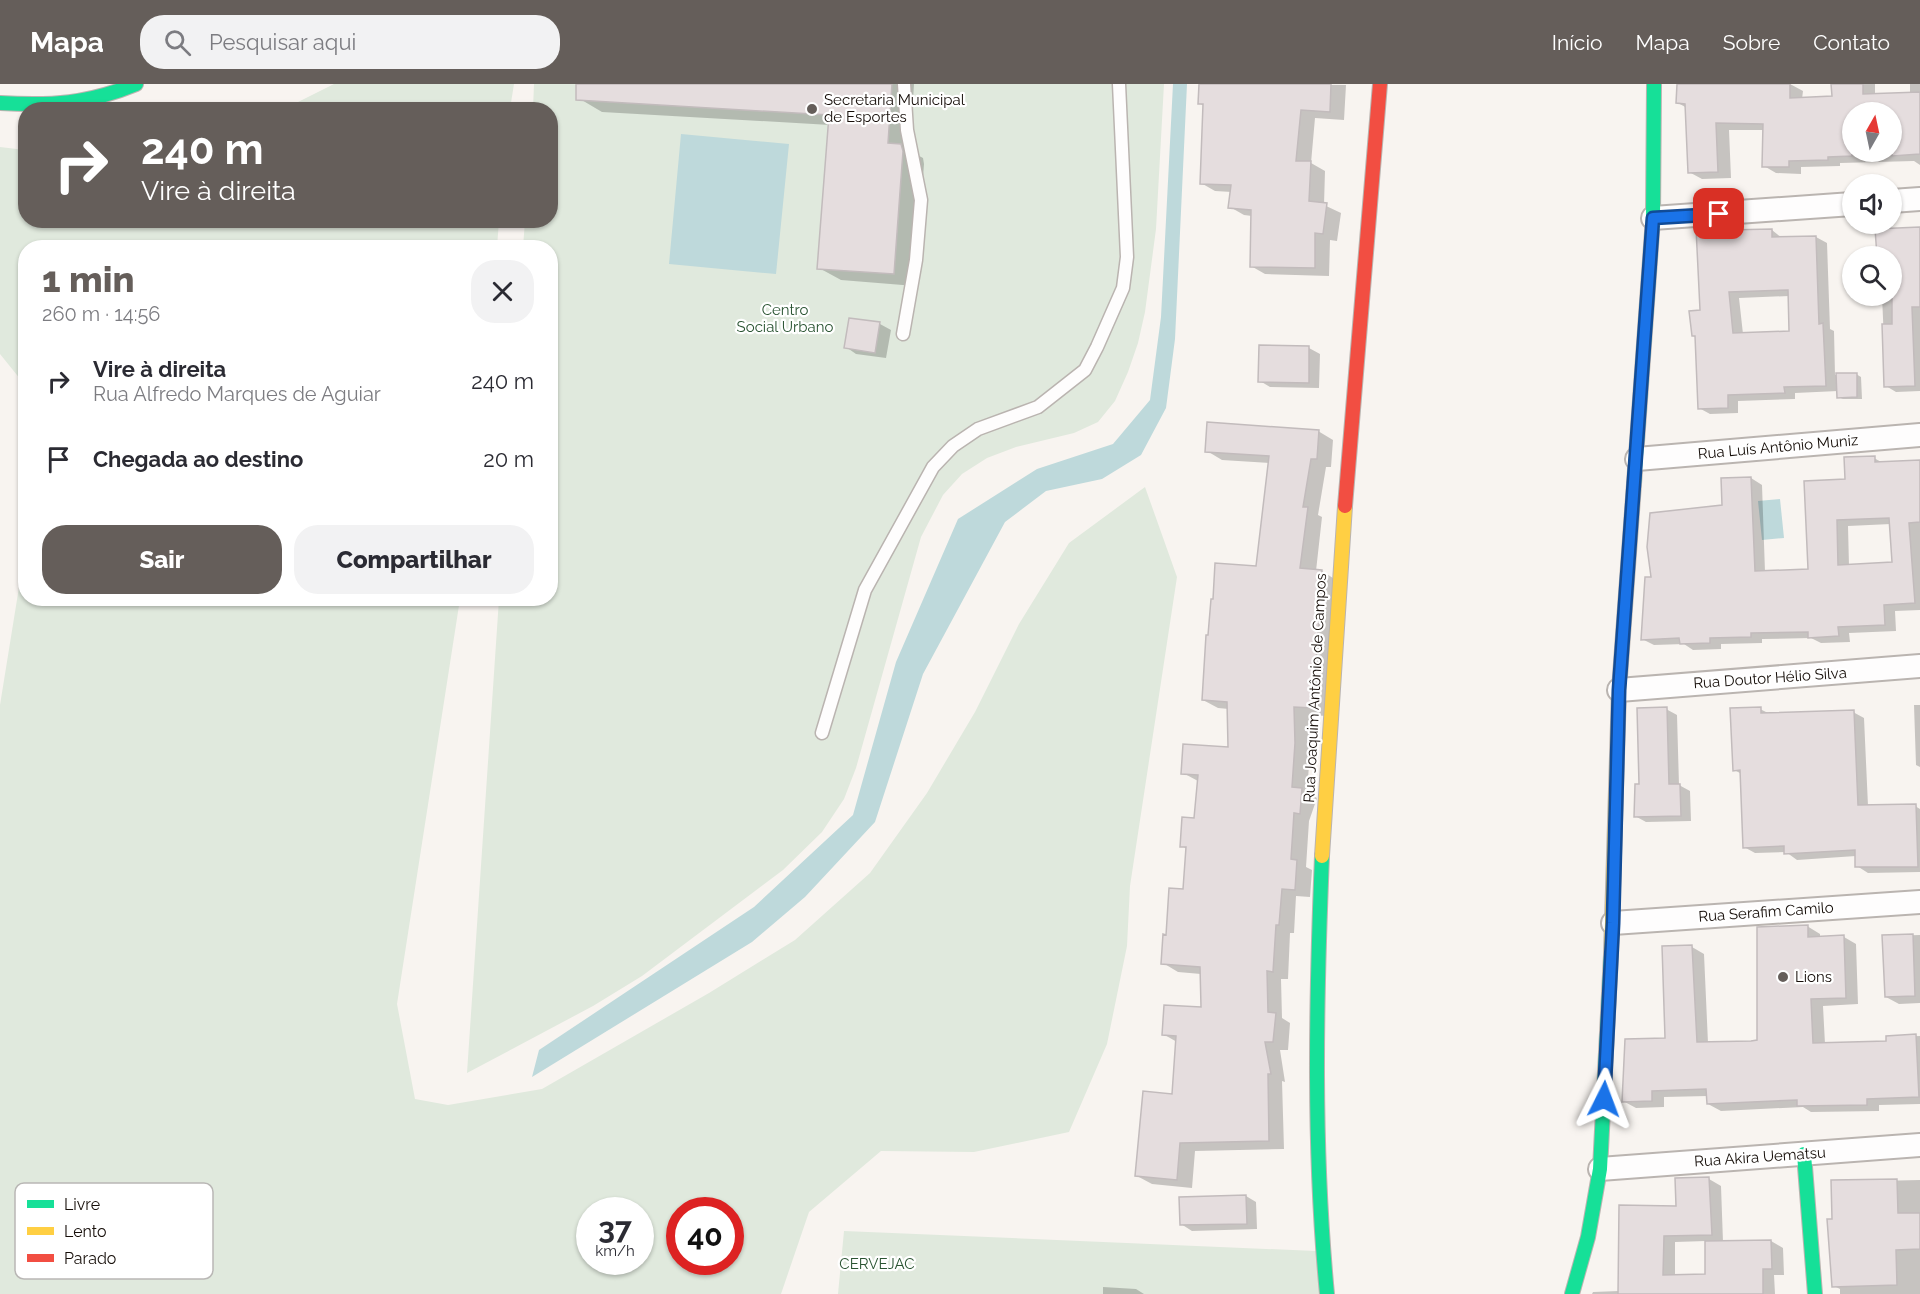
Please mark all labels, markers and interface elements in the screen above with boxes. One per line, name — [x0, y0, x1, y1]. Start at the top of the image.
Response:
search box — [140, 15, 560, 69]
text: Mapa — [30, 26, 104, 59]
icon: search — [161, 26, 194, 59]
text: Pesquisar aqui — [209, 29, 356, 55]
text: Início — [1552, 30, 1602, 55]
text: Mapa — [1635, 30, 1690, 55]
text: Sobre — [1723, 30, 1780, 55]
text: Contato — [1813, 30, 1890, 55]
place label: Secretaria Municipal de Esportes — [824, 91, 966, 126]
marker: Secretaria Municipal de Esportes — [805, 102, 819, 116]
north arrow — [1842, 102, 1902, 162]
map controls — [1842, 102, 1902, 306]
text: 240 m — [141, 125, 264, 174]
icon: right — [42, 126, 120, 204]
button: sound — [1842, 174, 1902, 234]
text: Vire à direita — [141, 175, 296, 206]
pin — [1693, 188, 1744, 239]
icon: arrive — [1702, 197, 1735, 230]
button: search — [1842, 246, 1902, 306]
text: 1 min — [42, 258, 134, 300]
button: close — [471, 260, 534, 323]
park label: Centro Social Urbano — [737, 301, 833, 336]
text: 260 m · 14:56 — [42, 302, 160, 326]
text: Vire à direita — [93, 356, 226, 382]
icon: right — [42, 365, 75, 398]
text: 240 m — [471, 368, 534, 394]
text: Rua Alfredo Marques de Aguiar — [93, 382, 381, 406]
street label: Rua Luís Antônio Muniz — [1697, 431, 1859, 463]
icon: arrive — [42, 443, 75, 476]
text: Chegada ao destino — [93, 446, 303, 472]
text: 20 m — [483, 446, 534, 472]
button: Sair — [42, 525, 282, 594]
button: Compartilhar — [294, 525, 534, 594]
street label: Rua Joaquim Antônio de Campos — [1300, 573, 1330, 803]
street label: Rua Doutor Hélio Silva — [1693, 664, 1847, 692]
street label: Rua Serafim Camilo — [1698, 898, 1834, 926]
place label: Lions — [1795, 968, 1832, 986]
marker: Lions — [1776, 970, 1790, 984]
position arrow — [1572, 1067, 1636, 1131]
street label: Rua Akira Uematsu — [1694, 1143, 1826, 1171]
legend — [15, 1183, 213, 1279]
text: Livre — [64, 1195, 100, 1214]
speed limit sign: 40 — [666, 1197, 744, 1275]
text: 37 — [598, 1211, 632, 1246]
text: Lento — [64, 1222, 107, 1241]
text: km/h — [595, 1242, 635, 1260]
text: Parado — [64, 1249, 116, 1268]
park label: CERVEJAC — [839, 1255, 915, 1273]

